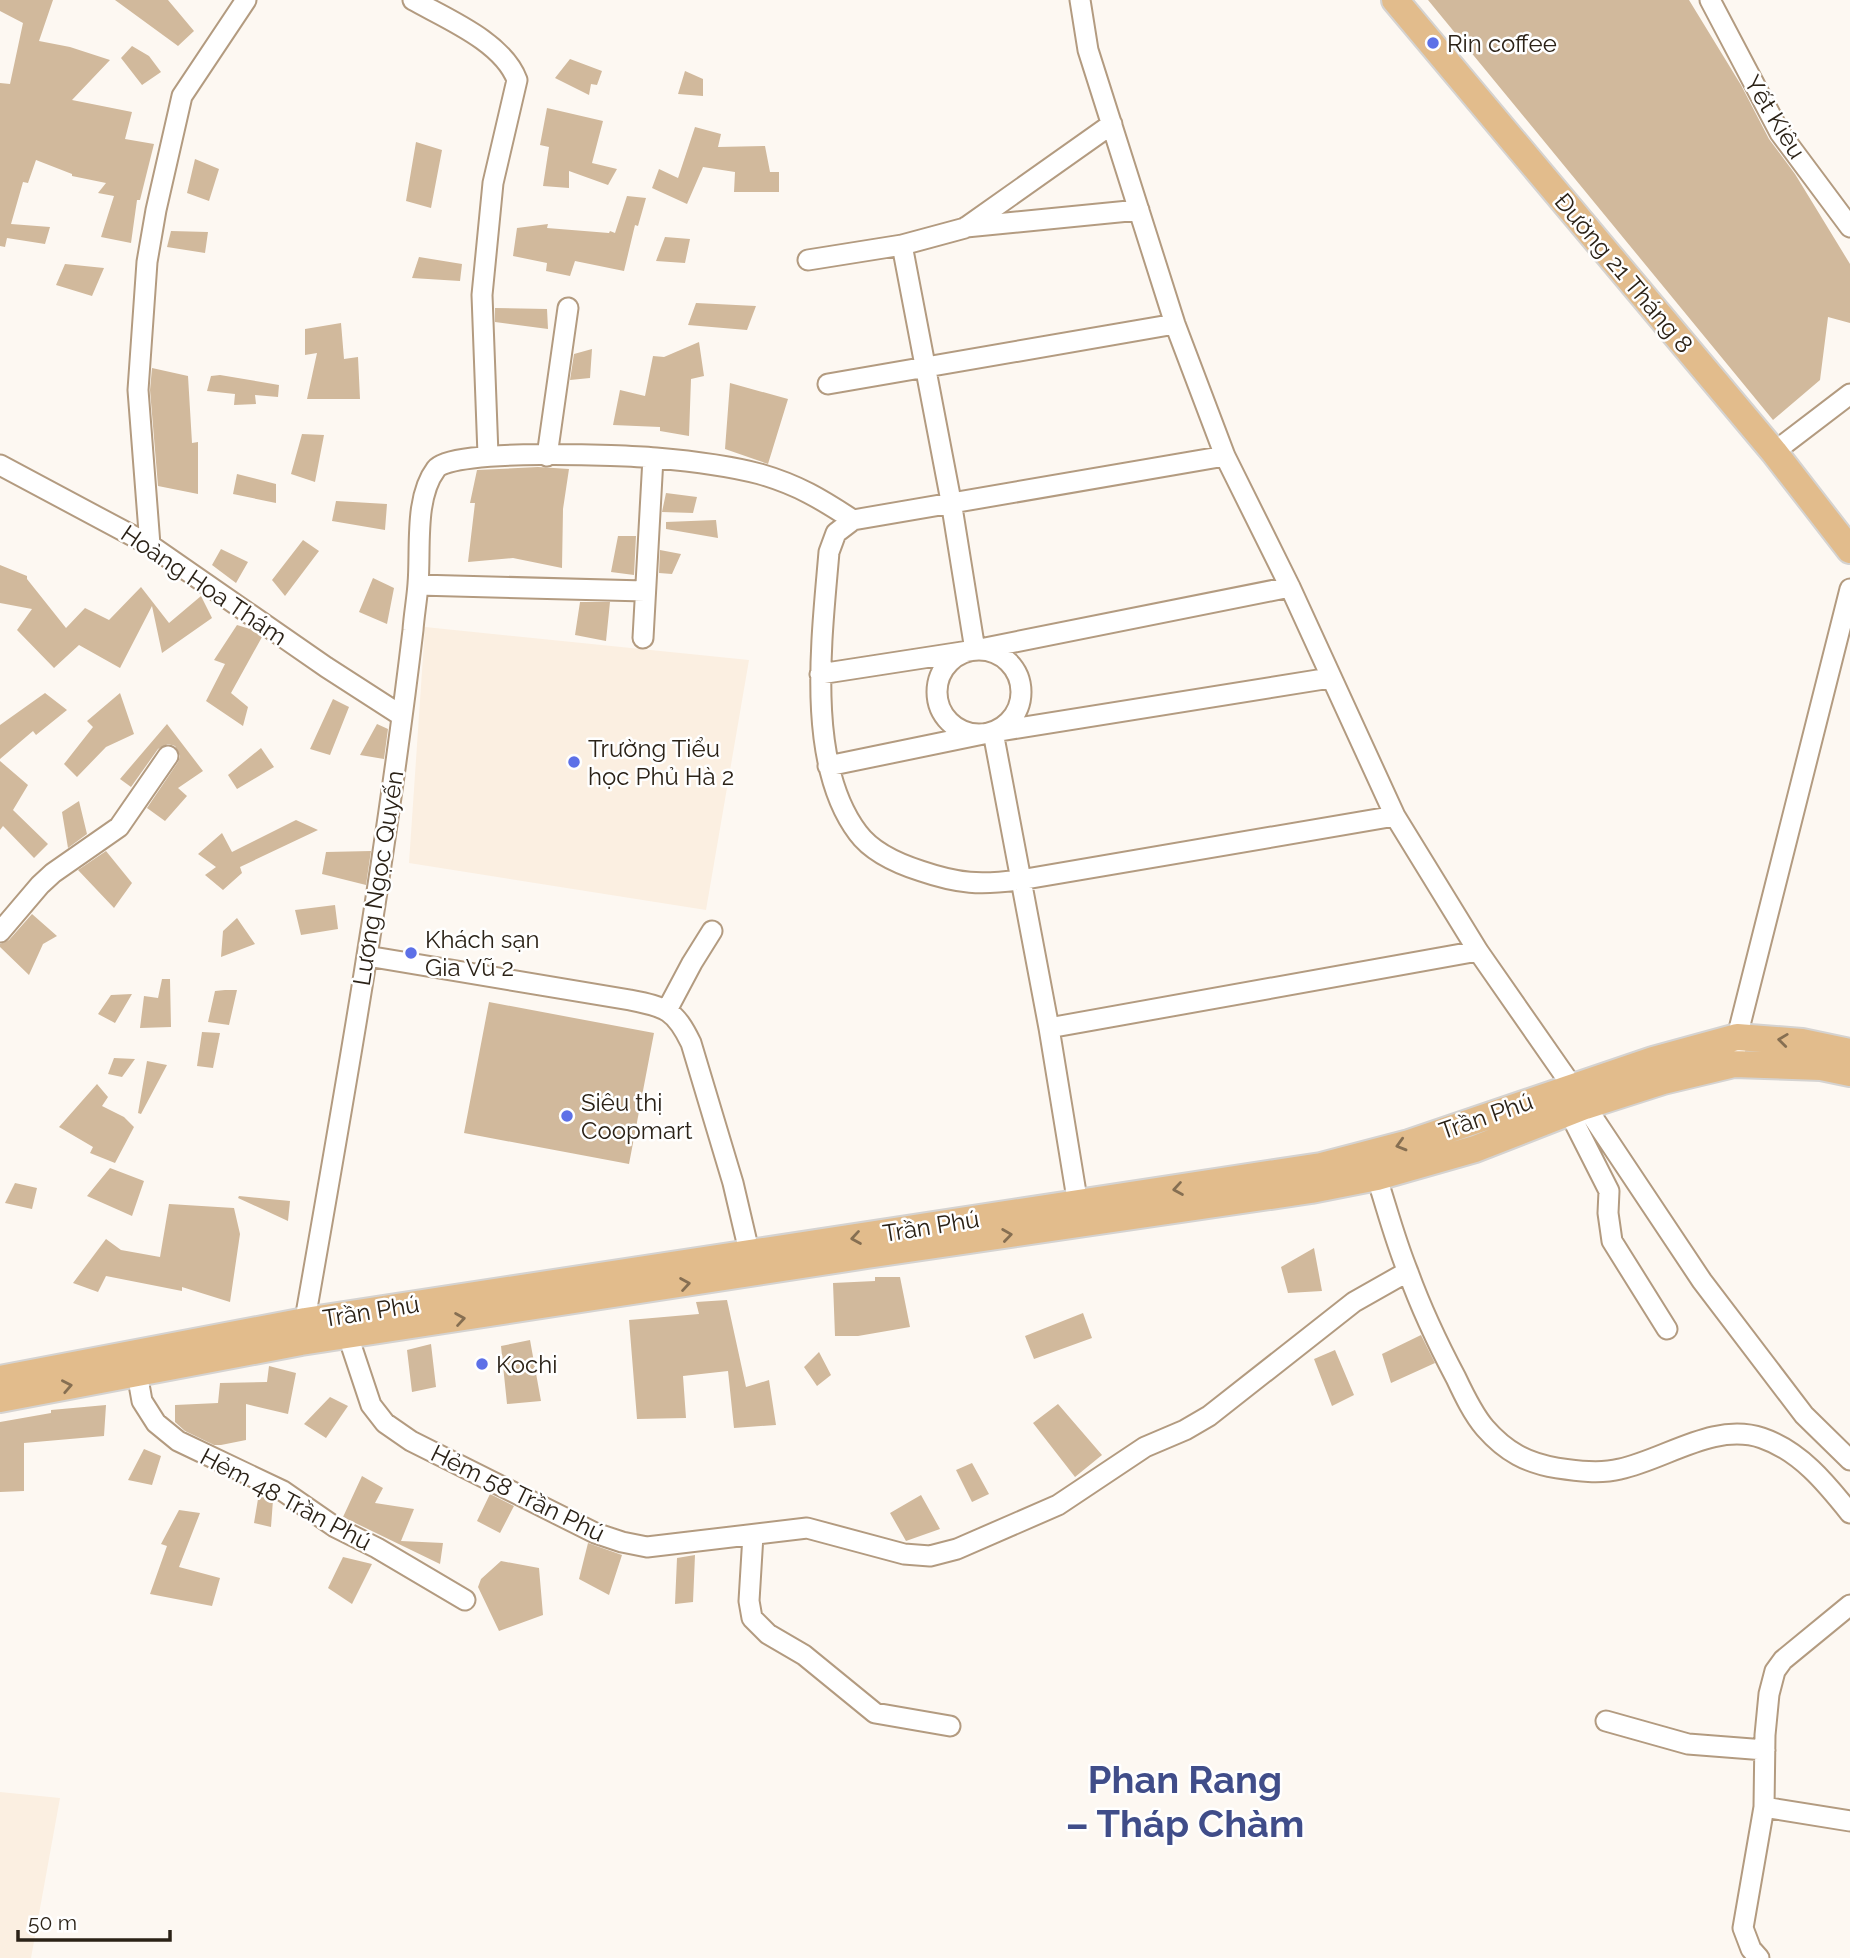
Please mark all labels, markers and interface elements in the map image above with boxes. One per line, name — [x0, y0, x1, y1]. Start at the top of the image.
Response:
place label: Rin coffee — [1447, 29, 1557, 58]
marker: Rin coffee — [1425, 35, 1441, 51]
street label: Yết Kiêu — [1738, 70, 1812, 164]
street label: Đường 21 Tháng 8 — [1549, 187, 1699, 359]
street label: Hoàng Hoa Thám — [116, 519, 292, 651]
place label: Trường Tiểu học Phủ Hà 2 — [588, 734, 734, 791]
marker: Trường Tiểu học Phủ Hà 2 — [566, 754, 582, 770]
street label: Lương Ngọc Quyến — [347, 768, 409, 988]
place label: Khách sạn Gia Vũ 2 — [425, 925, 539, 982]
marker: Khách sạn Gia Vũ 2 — [403, 945, 419, 961]
one-way arrow — [1777, 1033, 1789, 1048]
street label: Trần Phú — [1435, 1086, 1537, 1146]
place label: Siêu thị Coopmart — [581, 1088, 692, 1145]
marker: Siêu thị Coopmart — [559, 1108, 575, 1124]
one-way arrow — [1395, 1137, 1407, 1151]
one-way arrow — [1172, 1181, 1184, 1196]
street label: Trần Phú — [881, 1204, 981, 1248]
one-way arrow — [1001, 1228, 1013, 1243]
one-way arrow — [850, 1230, 862, 1245]
one-way arrow — [679, 1277, 691, 1292]
street label: Trần Phú — [321, 1289, 421, 1333]
one-way arrow — [454, 1312, 466, 1327]
place label: Kochi — [496, 1350, 557, 1379]
marker: Kochi — [474, 1356, 490, 1372]
one-way arrow — [61, 1380, 73, 1395]
street label: Hẻm 58 Trần Phú — [426, 1438, 610, 1548]
street label: Hẻm 48 Trần Phú — [195, 1442, 377, 1556]
district label: Phan Rang – Tháp Chàm — [1066, 1757, 1304, 1846]
scale bar — [18, 1898, 170, 1942]
text: 50 m — [28, 1910, 77, 1935]

